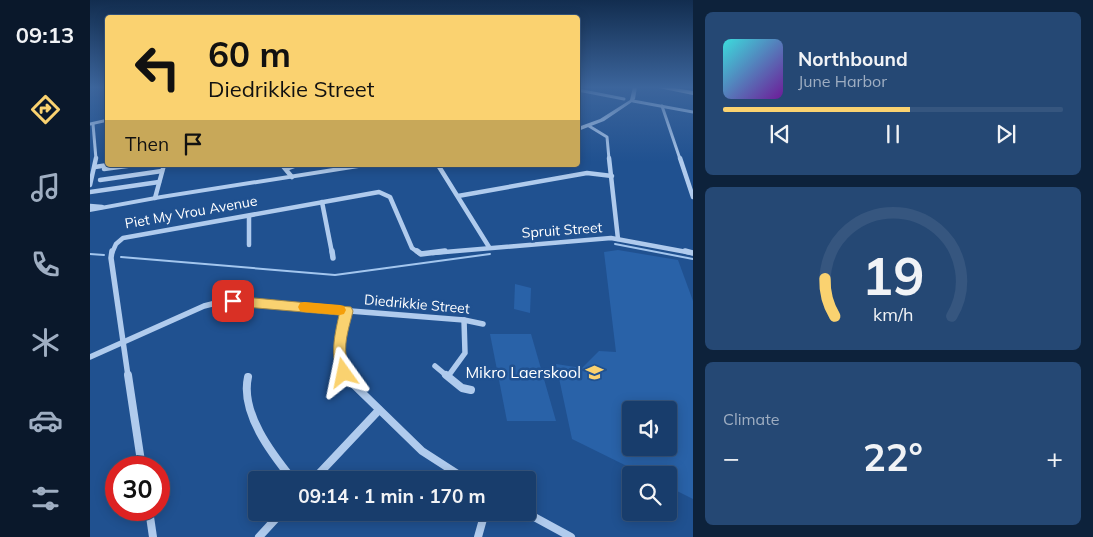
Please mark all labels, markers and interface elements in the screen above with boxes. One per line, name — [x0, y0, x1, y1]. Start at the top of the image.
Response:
text: 09:13 — [16, 21, 74, 49]
text: 60 m — [208, 32, 291, 76]
icon: left — [125, 35, 190, 100]
text: Northbound — [798, 47, 908, 71]
text: June Harbor — [798, 71, 887, 91]
text: Diedrikkie Street — [208, 75, 375, 103]
icon: directions — [28, 92, 63, 127]
icon: previous — [766, 120, 794, 148]
icon: pause — [879, 120, 907, 148]
icon: next — [992, 120, 1020, 148]
icon: arrive — [179, 130, 207, 158]
text: Then — [125, 132, 169, 156]
icon: music — [28, 170, 63, 205]
street label: Piet My Vrou Avenue — [123, 191, 259, 233]
street label: Spruit Street — [521, 218, 603, 242]
text: 19 — [862, 243, 924, 308]
icon: phone — [28, 247, 63, 282]
pin — [212, 280, 254, 322]
icon: arrive — [219, 287, 247, 315]
street label: Diedrikkie Street — [363, 290, 471, 318]
text: km/h — [873, 303, 913, 325]
icon: climate — [28, 325, 63, 360]
position arrow — [317, 346, 369, 398]
place label: Mikro Laerskool — [465, 362, 581, 382]
school or university icon: Mikro Laerskool — [585, 362, 605, 382]
map controls — [622, 401, 677, 521]
button: sound — [622, 401, 677, 456]
icon: car — [28, 403, 63, 438]
text: Climate — [723, 409, 779, 429]
text: 22° — [863, 433, 923, 481]
text: − — [723, 440, 740, 475]
text: + — [1046, 440, 1063, 475]
speed limit sign: 30 — [105, 456, 170, 521]
button: search — [622, 466, 677, 521]
icon: filters — [28, 481, 63, 516]
text: 09:14 · 1 min · 170 m — [298, 484, 486, 508]

